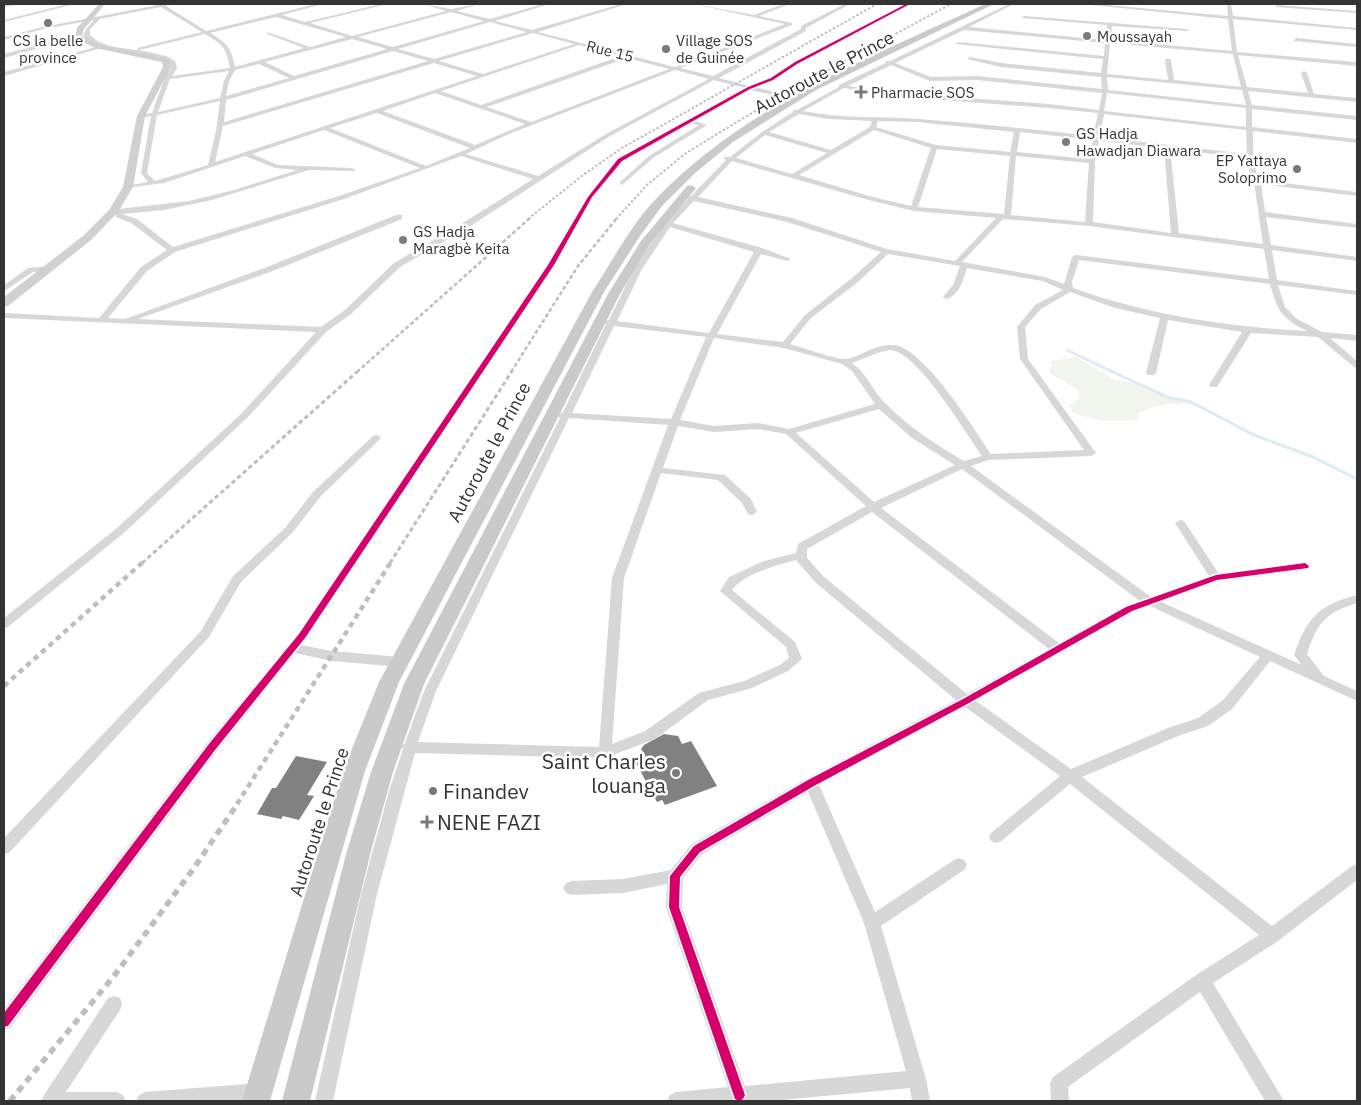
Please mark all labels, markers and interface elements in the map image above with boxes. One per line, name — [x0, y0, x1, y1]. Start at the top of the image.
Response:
marker: CS la belle province — [42, 17, 54, 29]
street label: Autoroute le Prince — [750, 25, 898, 119]
place label: Moussayah — [1097, 27, 1172, 46]
marker: Moussayah — [1081, 30, 1093, 42]
place label: CS la belle province — [13, 31, 83, 67]
place label: Village SOS de Guinée — [676, 31, 753, 67]
street label: Rue 15 — [584, 36, 636, 66]
marker: Village SOS de Guinée — [660, 43, 672, 55]
place label: Pharmacie SOS — [871, 83, 974, 102]
marker: Pharmacie SOS — [855, 86, 867, 98]
place label: GS Hadja Hawadjan Diawara — [1076, 124, 1201, 160]
marker: GS Hadja Hawadjan Diawara — [1060, 136, 1072, 148]
place label: EP Yattaya Soloprimo — [1216, 151, 1287, 187]
marker: EP Yattaya Soloprimo — [1291, 163, 1303, 175]
place label: GS Hadja Maragbè Keita — [413, 222, 509, 258]
marker: GS Hadja Maragbè Keita — [397, 234, 409, 246]
street label: Autoroute le Prince — [442, 378, 536, 526]
street label: Autoroute le Prince — [284, 745, 354, 899]
place label: Saint Charles louanga — [542, 747, 666, 799]
marker: Saint Charles louanga — [670, 767, 682, 779]
place label: Finandev — [443, 777, 529, 805]
marker: Finandev — [427, 785, 439, 797]
place label: NENE FAZI — [437, 808, 541, 836]
marker: NENE FAZI — [421, 816, 433, 828]

